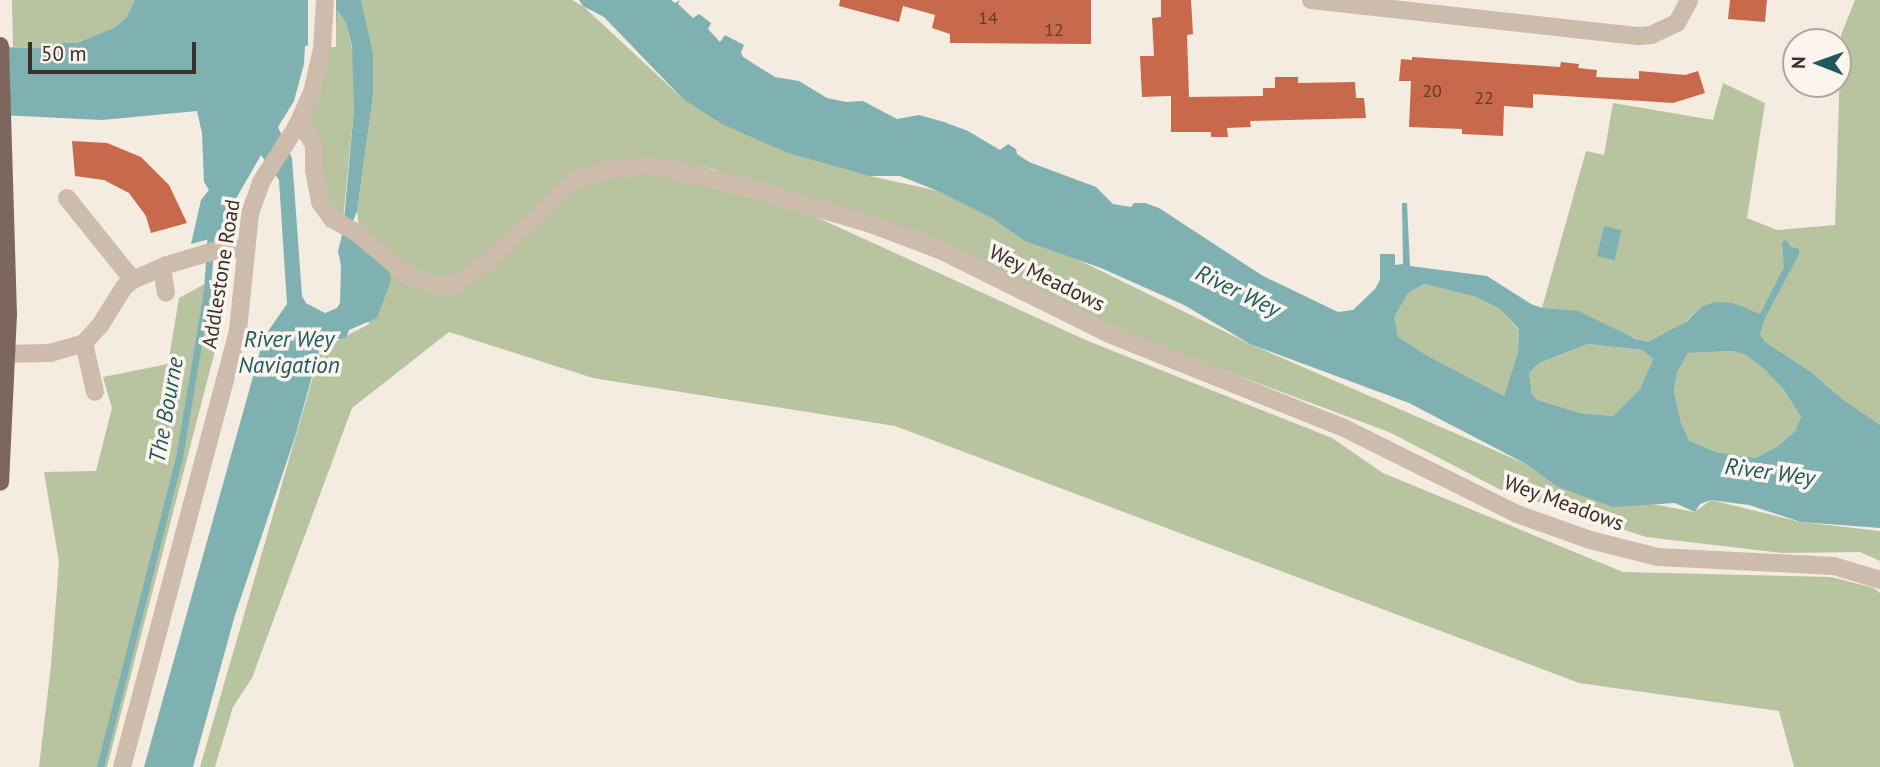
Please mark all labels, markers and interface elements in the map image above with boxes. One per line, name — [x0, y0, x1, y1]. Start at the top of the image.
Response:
house number: 14 — [978, 7, 998, 29]
house number: 12 — [1044, 19, 1064, 41]
scale bar — [32, 28, 200, 72]
north arrow — [1782, 28, 1852, 98]
text: 50 m — [41, 40, 87, 67]
text: N — [1786, 56, 1810, 69]
house number: 20 — [1422, 80, 1442, 102]
house number: 22 — [1474, 87, 1494, 109]
street label: Addlestone Road — [197, 198, 245, 350]
street label: Wey Meadows — [985, 239, 1109, 317]
water label: River Wey — [1191, 259, 1285, 323]
water label: River Wey Navigation — [238, 325, 340, 379]
water label: The Bourne — [143, 355, 189, 465]
water label: River Wey — [1723, 452, 1817, 492]
street label: Wey Meadows — [1500, 470, 1628, 536]

